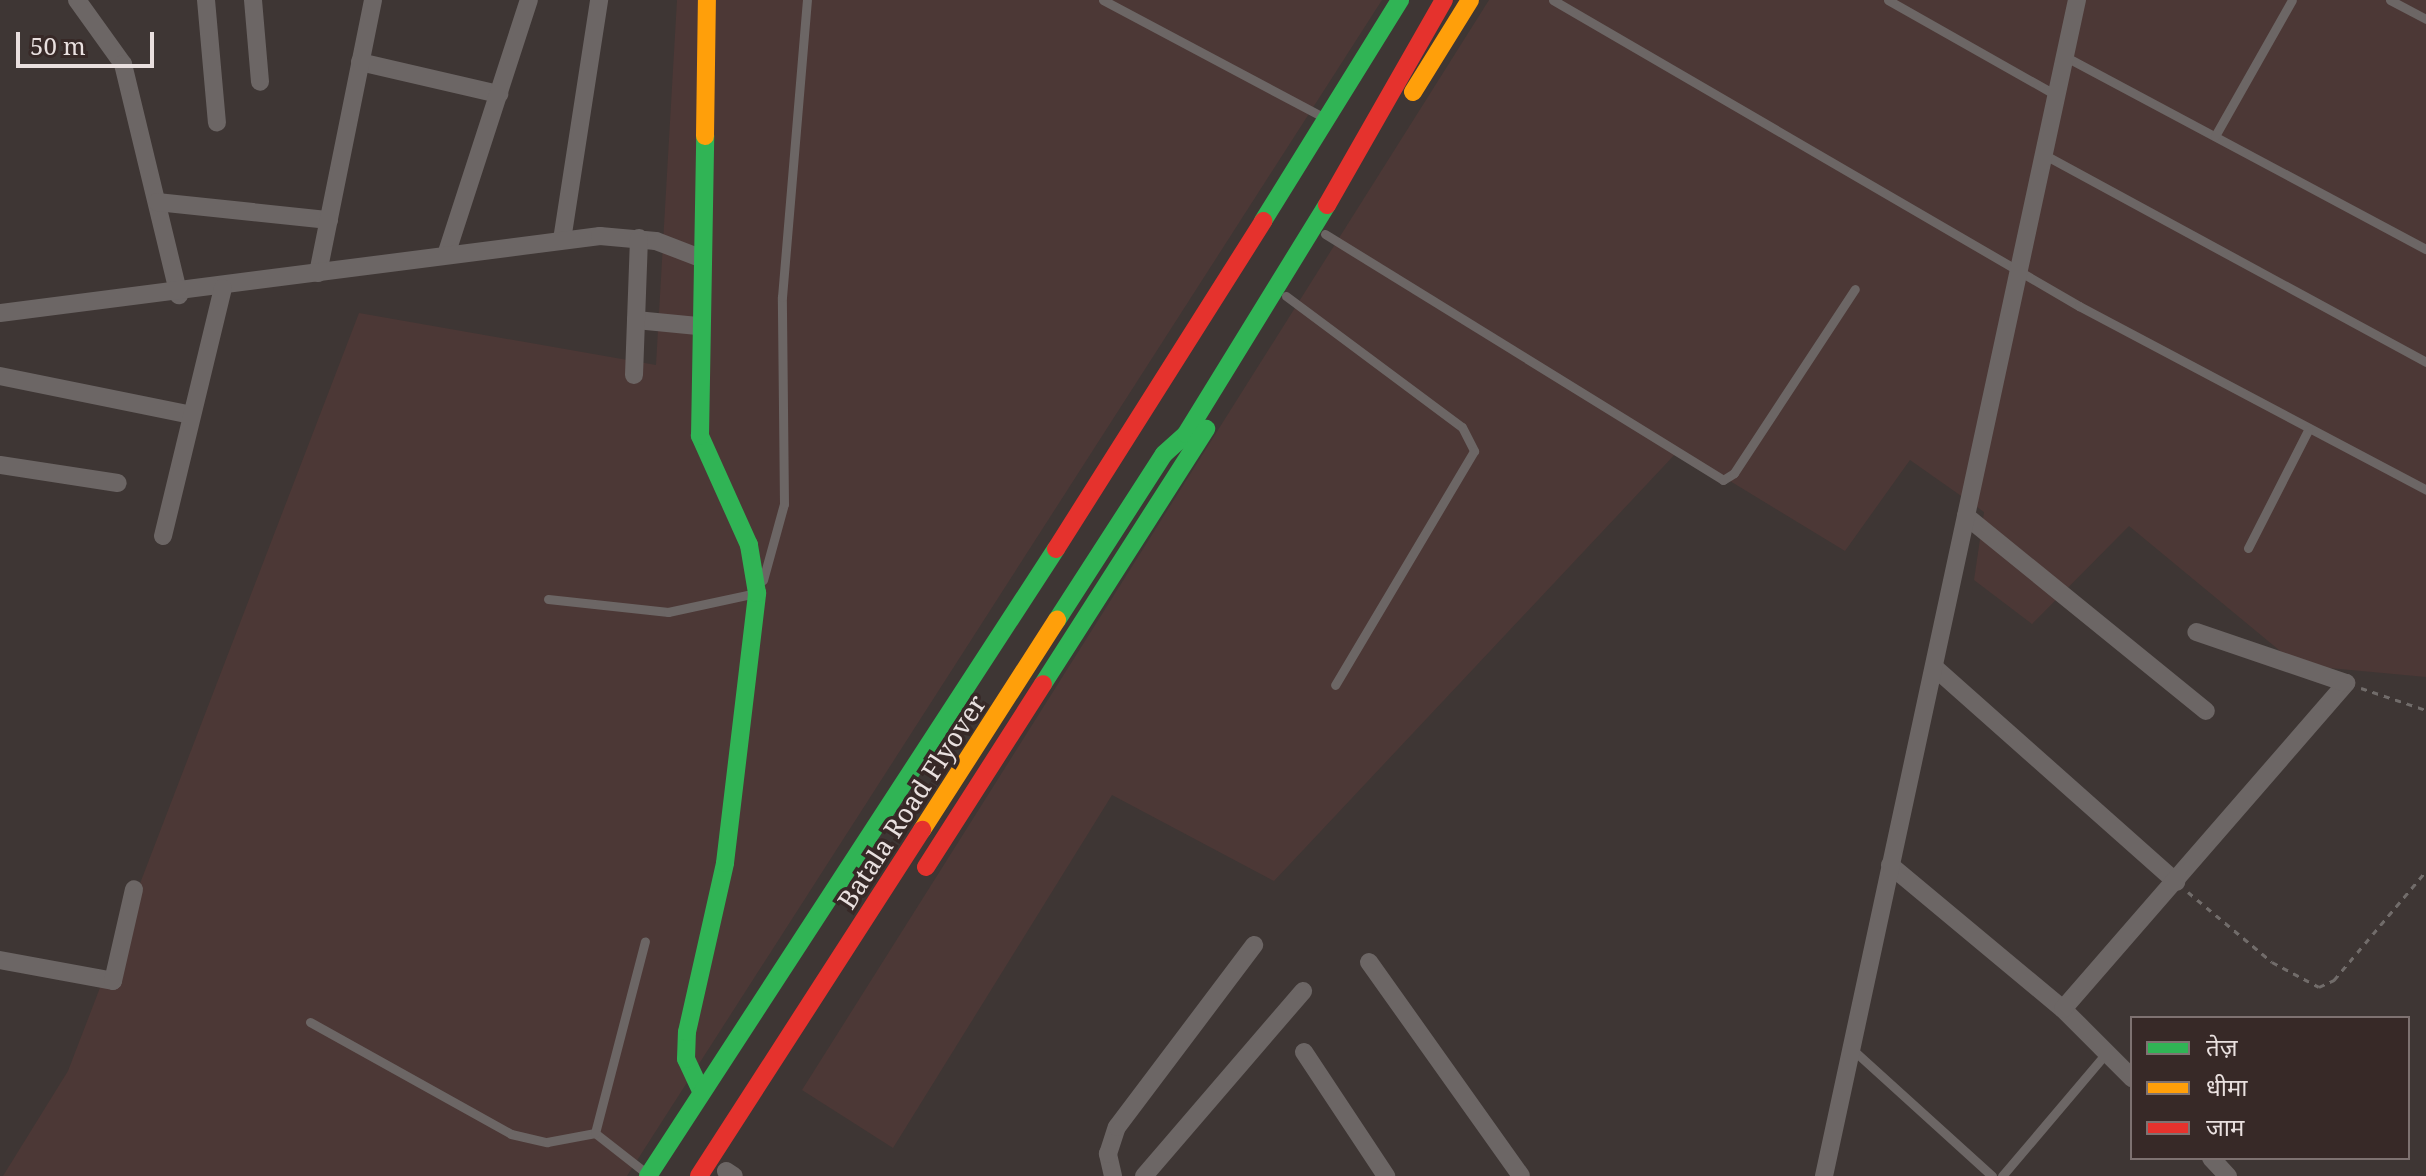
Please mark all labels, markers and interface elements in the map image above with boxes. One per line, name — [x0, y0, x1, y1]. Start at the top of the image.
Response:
scale bar — [20, 16, 158, 66]
text: 50 m — [30, 29, 86, 62]
street label: Batala Road Flyover — [831, 689, 993, 915]
legend — [2130, 1016, 2410, 1160]
text: तेज़ — [2206, 1030, 2238, 1063]
text: धीमा — [2206, 1070, 2248, 1103]
text: जाम — [2206, 1110, 2244, 1143]

